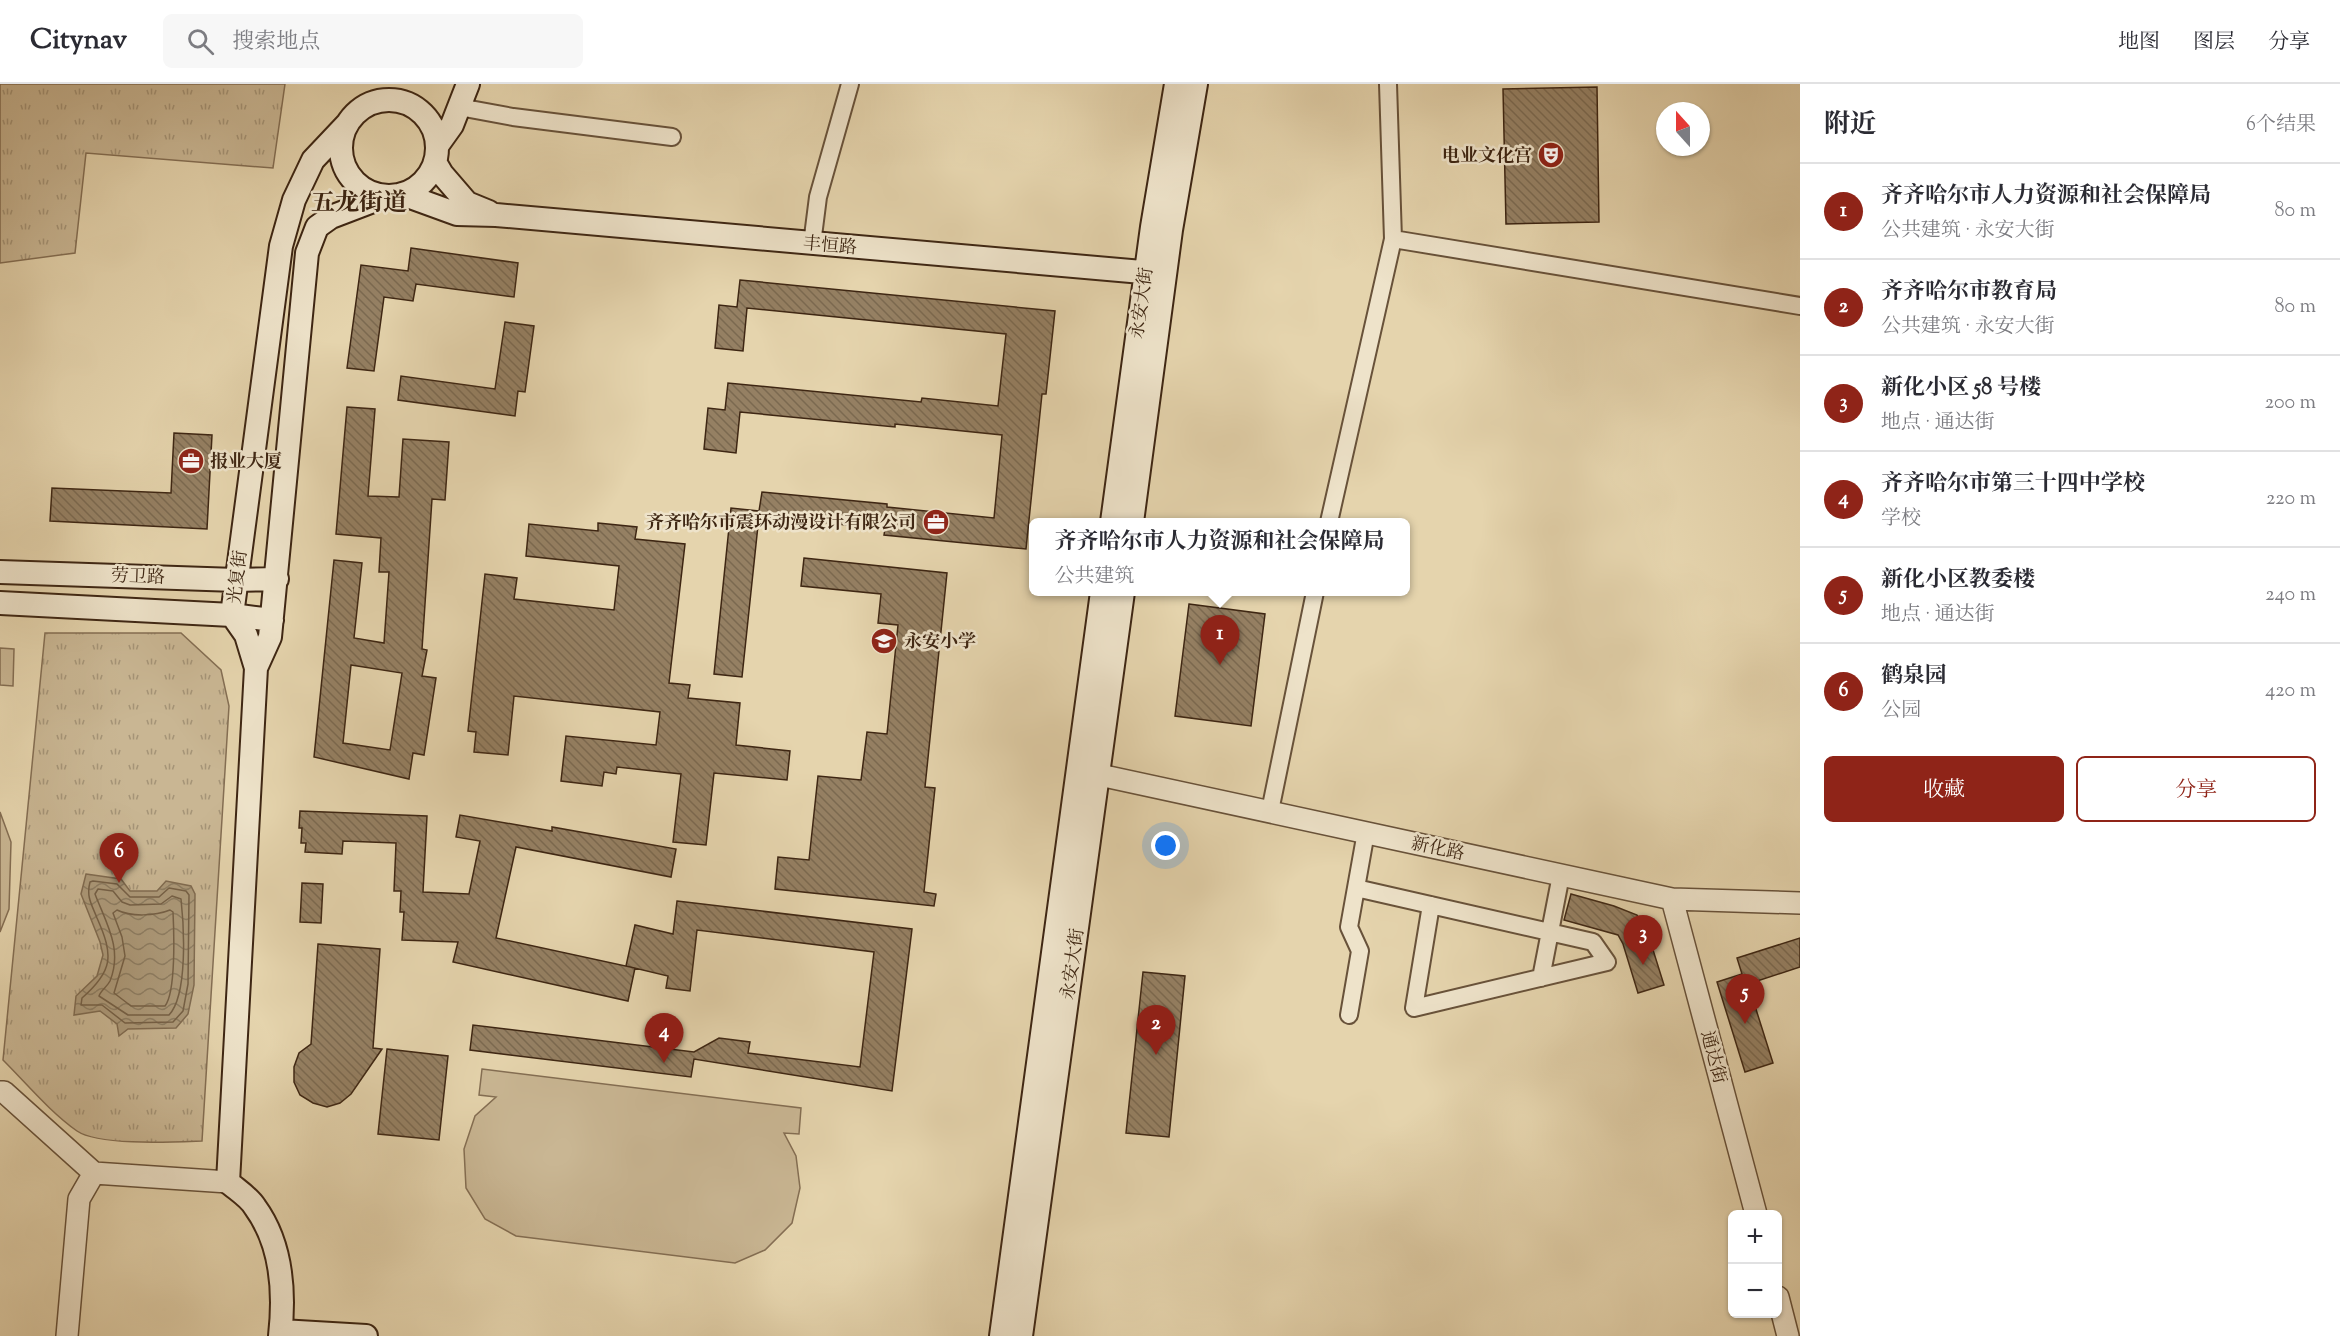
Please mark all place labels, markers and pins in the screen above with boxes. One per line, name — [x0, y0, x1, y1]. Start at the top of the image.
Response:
theatre icon: 电业文化宫 — [1536, 140, 1566, 170]
place label: 电业文化宫 — [1442, 144, 1532, 170]
office icon: 报业大厦 — [176, 446, 206, 476]
place label: 报业大厦 — [210, 450, 282, 476]
office icon: 齐齐哈尔市震环动漫设计有限公司 — [921, 507, 951, 537]
place label: 齐齐哈尔市震环动漫设计有限公司 — [646, 511, 916, 537]
pin: 1 — [1200, 616, 1240, 665]
school or university icon: 永安小学 — [869, 626, 899, 656]
place label: 永安小学 — [904, 630, 976, 656]
pin: 6 — [100, 834, 138, 883]
pin: 3 — [1624, 916, 1662, 965]
pin: 5 — [1726, 974, 1764, 1024]
pin: 2 — [1136, 1006, 1176, 1055]
pin: 4 — [644, 1014, 684, 1063]

